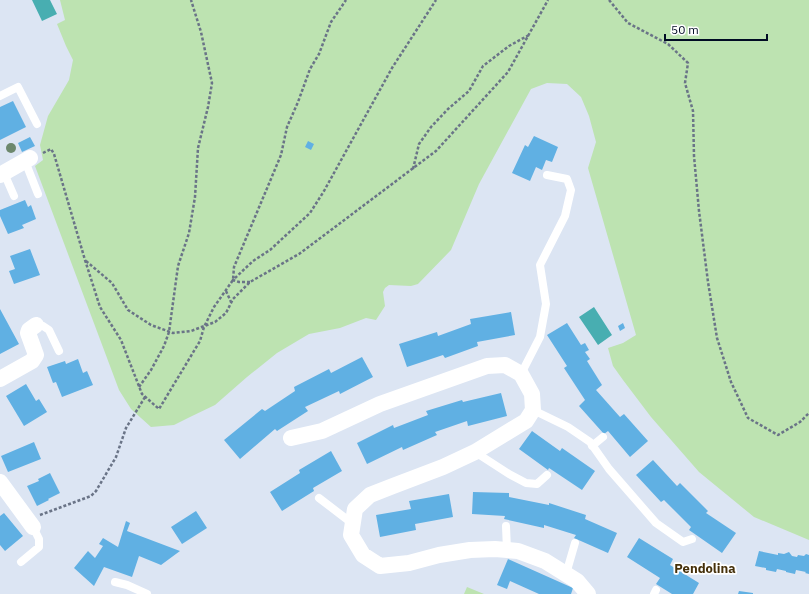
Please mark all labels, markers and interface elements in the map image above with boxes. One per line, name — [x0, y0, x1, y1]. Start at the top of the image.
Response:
scale bar — [665, 16, 767, 42]
text: 50 m — [671, 22, 699, 37]
district label: Pendolina — [674, 560, 736, 577]

